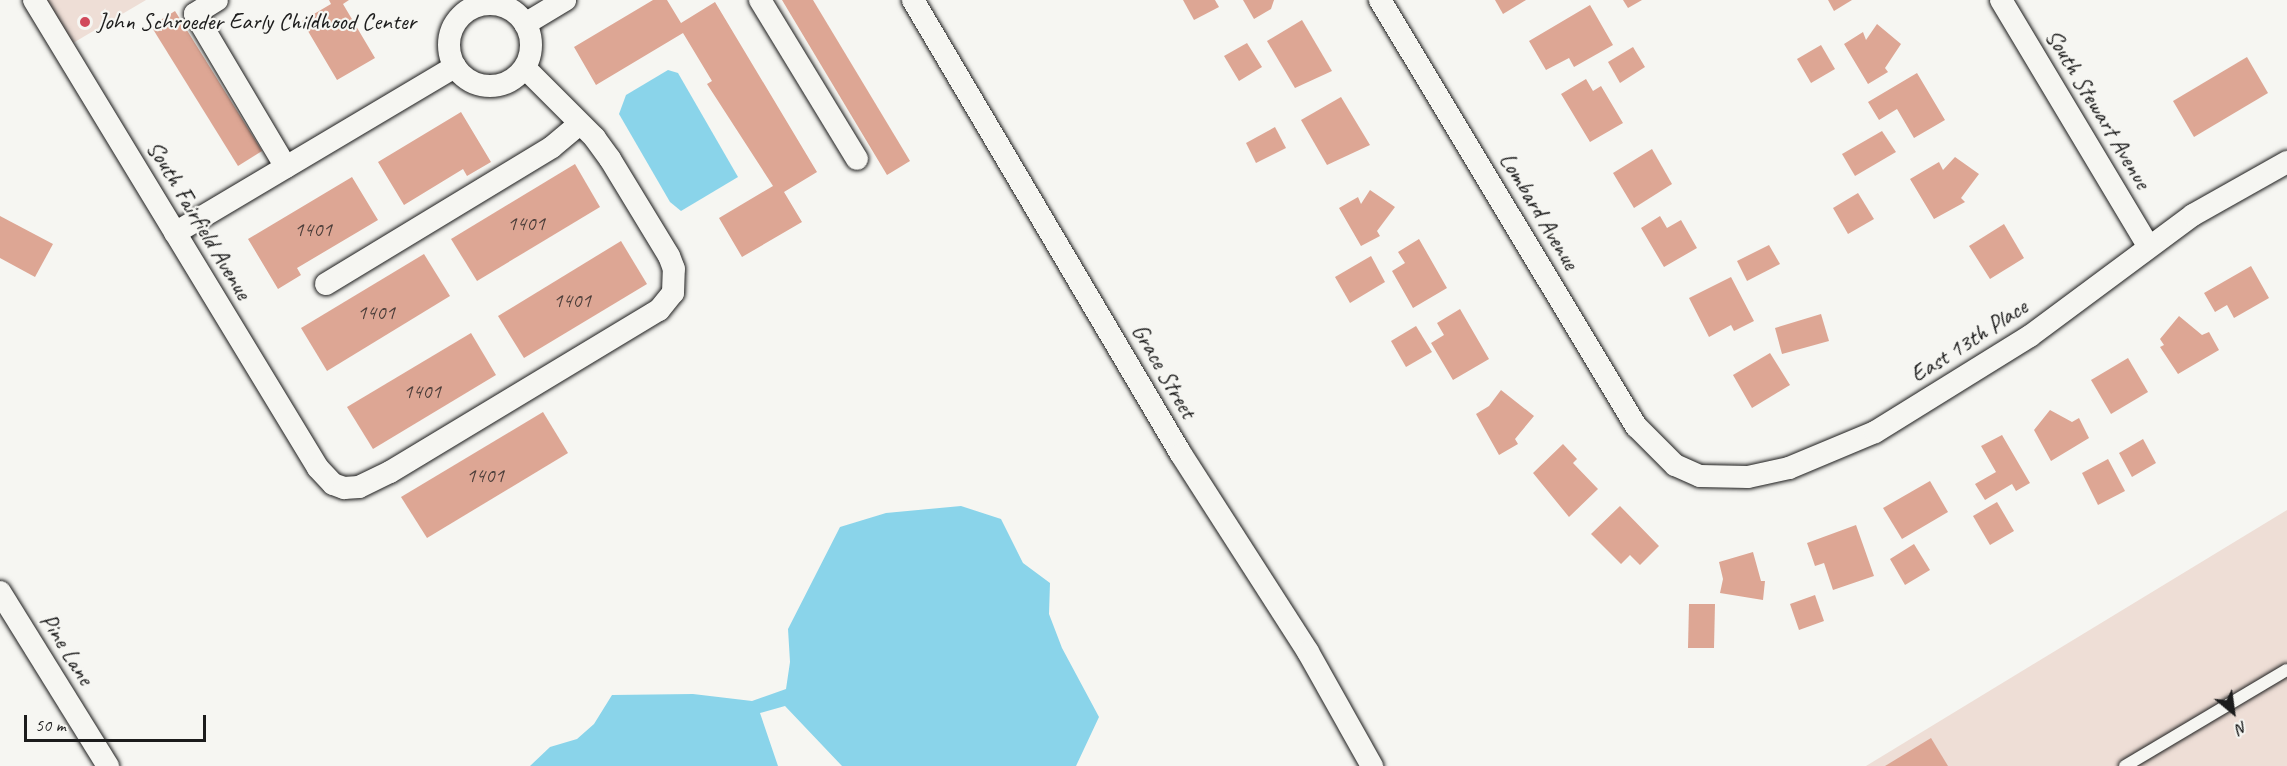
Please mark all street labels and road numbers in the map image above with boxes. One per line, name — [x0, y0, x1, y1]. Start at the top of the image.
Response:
street label: South Stewart Avenue — [2039, 24, 2157, 194]
street label: South Fairfield Avenue — [140, 135, 258, 305]
street label: Lombard Avenue — [1493, 147, 1585, 275]
street label: East 13th Place — [1905, 293, 2033, 389]
street label: Grace Street — [1125, 318, 1203, 424]
street label: Pine Lane — [34, 608, 100, 690]

